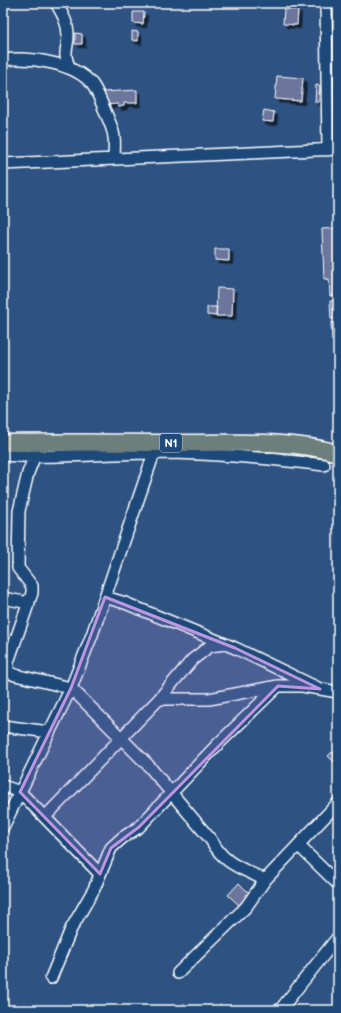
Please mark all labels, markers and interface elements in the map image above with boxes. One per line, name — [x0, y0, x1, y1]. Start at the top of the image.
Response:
road number: N1 — [160, 434, 182, 452]

